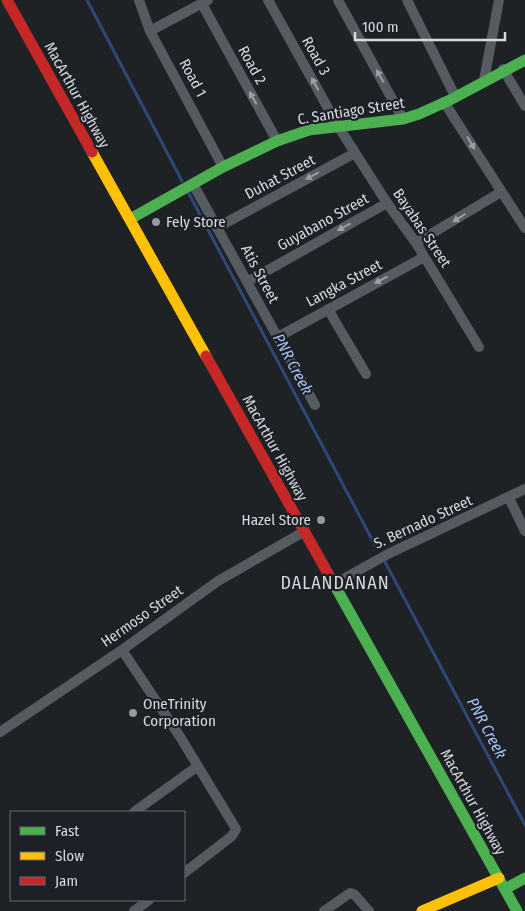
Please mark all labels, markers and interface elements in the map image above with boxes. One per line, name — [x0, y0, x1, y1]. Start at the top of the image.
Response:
scale bar — [355, 10, 505, 42]
text: 100 m — [362, 18, 399, 36]
street label: Road 3 — [298, 34, 334, 79]
street label: MacArthur Highway — [40, 39, 114, 151]
street label: Road 2 — [234, 43, 270, 88]
street label: Road 1 — [176, 56, 210, 100]
one-way arrow — [375, 69, 384, 83]
one-way arrow — [310, 77, 319, 90]
one-way arrow — [249, 92, 258, 105]
street label: C. Santiago Street — [296, 94, 406, 128]
one-way arrow — [466, 137, 475, 150]
street label: Duhat Street — [242, 151, 318, 203]
one-way arrow — [305, 172, 320, 180]
street label: Bayabas Street — [389, 185, 455, 271]
street label: Guyabano Street — [274, 189, 372, 255]
place label: Fely Store — [166, 213, 226, 231]
one-way arrow — [453, 213, 466, 222]
marker: Fely Store — [150, 216, 162, 228]
one-way arrow — [337, 223, 352, 231]
street label: Atis Street — [237, 242, 283, 306]
street label: Langka Street — [303, 255, 385, 311]
one-way arrow — [374, 276, 389, 284]
water label: PNR Creek — [269, 330, 317, 398]
street label: MacArthur Highway — [238, 392, 312, 504]
street label: S. Bernado Street — [371, 491, 475, 553]
place label: Hazel Store — [242, 511, 311, 529]
marker: Hazel Store — [315, 514, 327, 526]
district label: DALANDANAN — [280, 572, 390, 594]
street label: Hermoso Street — [98, 581, 187, 651]
water label: PNR Creek — [463, 694, 511, 762]
place label: OneTrinity Corporation — [143, 695, 216, 730]
marker: OneTrinity Corporation — [127, 707, 139, 719]
street label: MacArthur Highway — [436, 746, 510, 858]
legend — [10, 811, 185, 901]
text: Fast — [55, 822, 79, 840]
text: Slow — [55, 847, 84, 865]
text: Jam — [55, 872, 78, 890]

